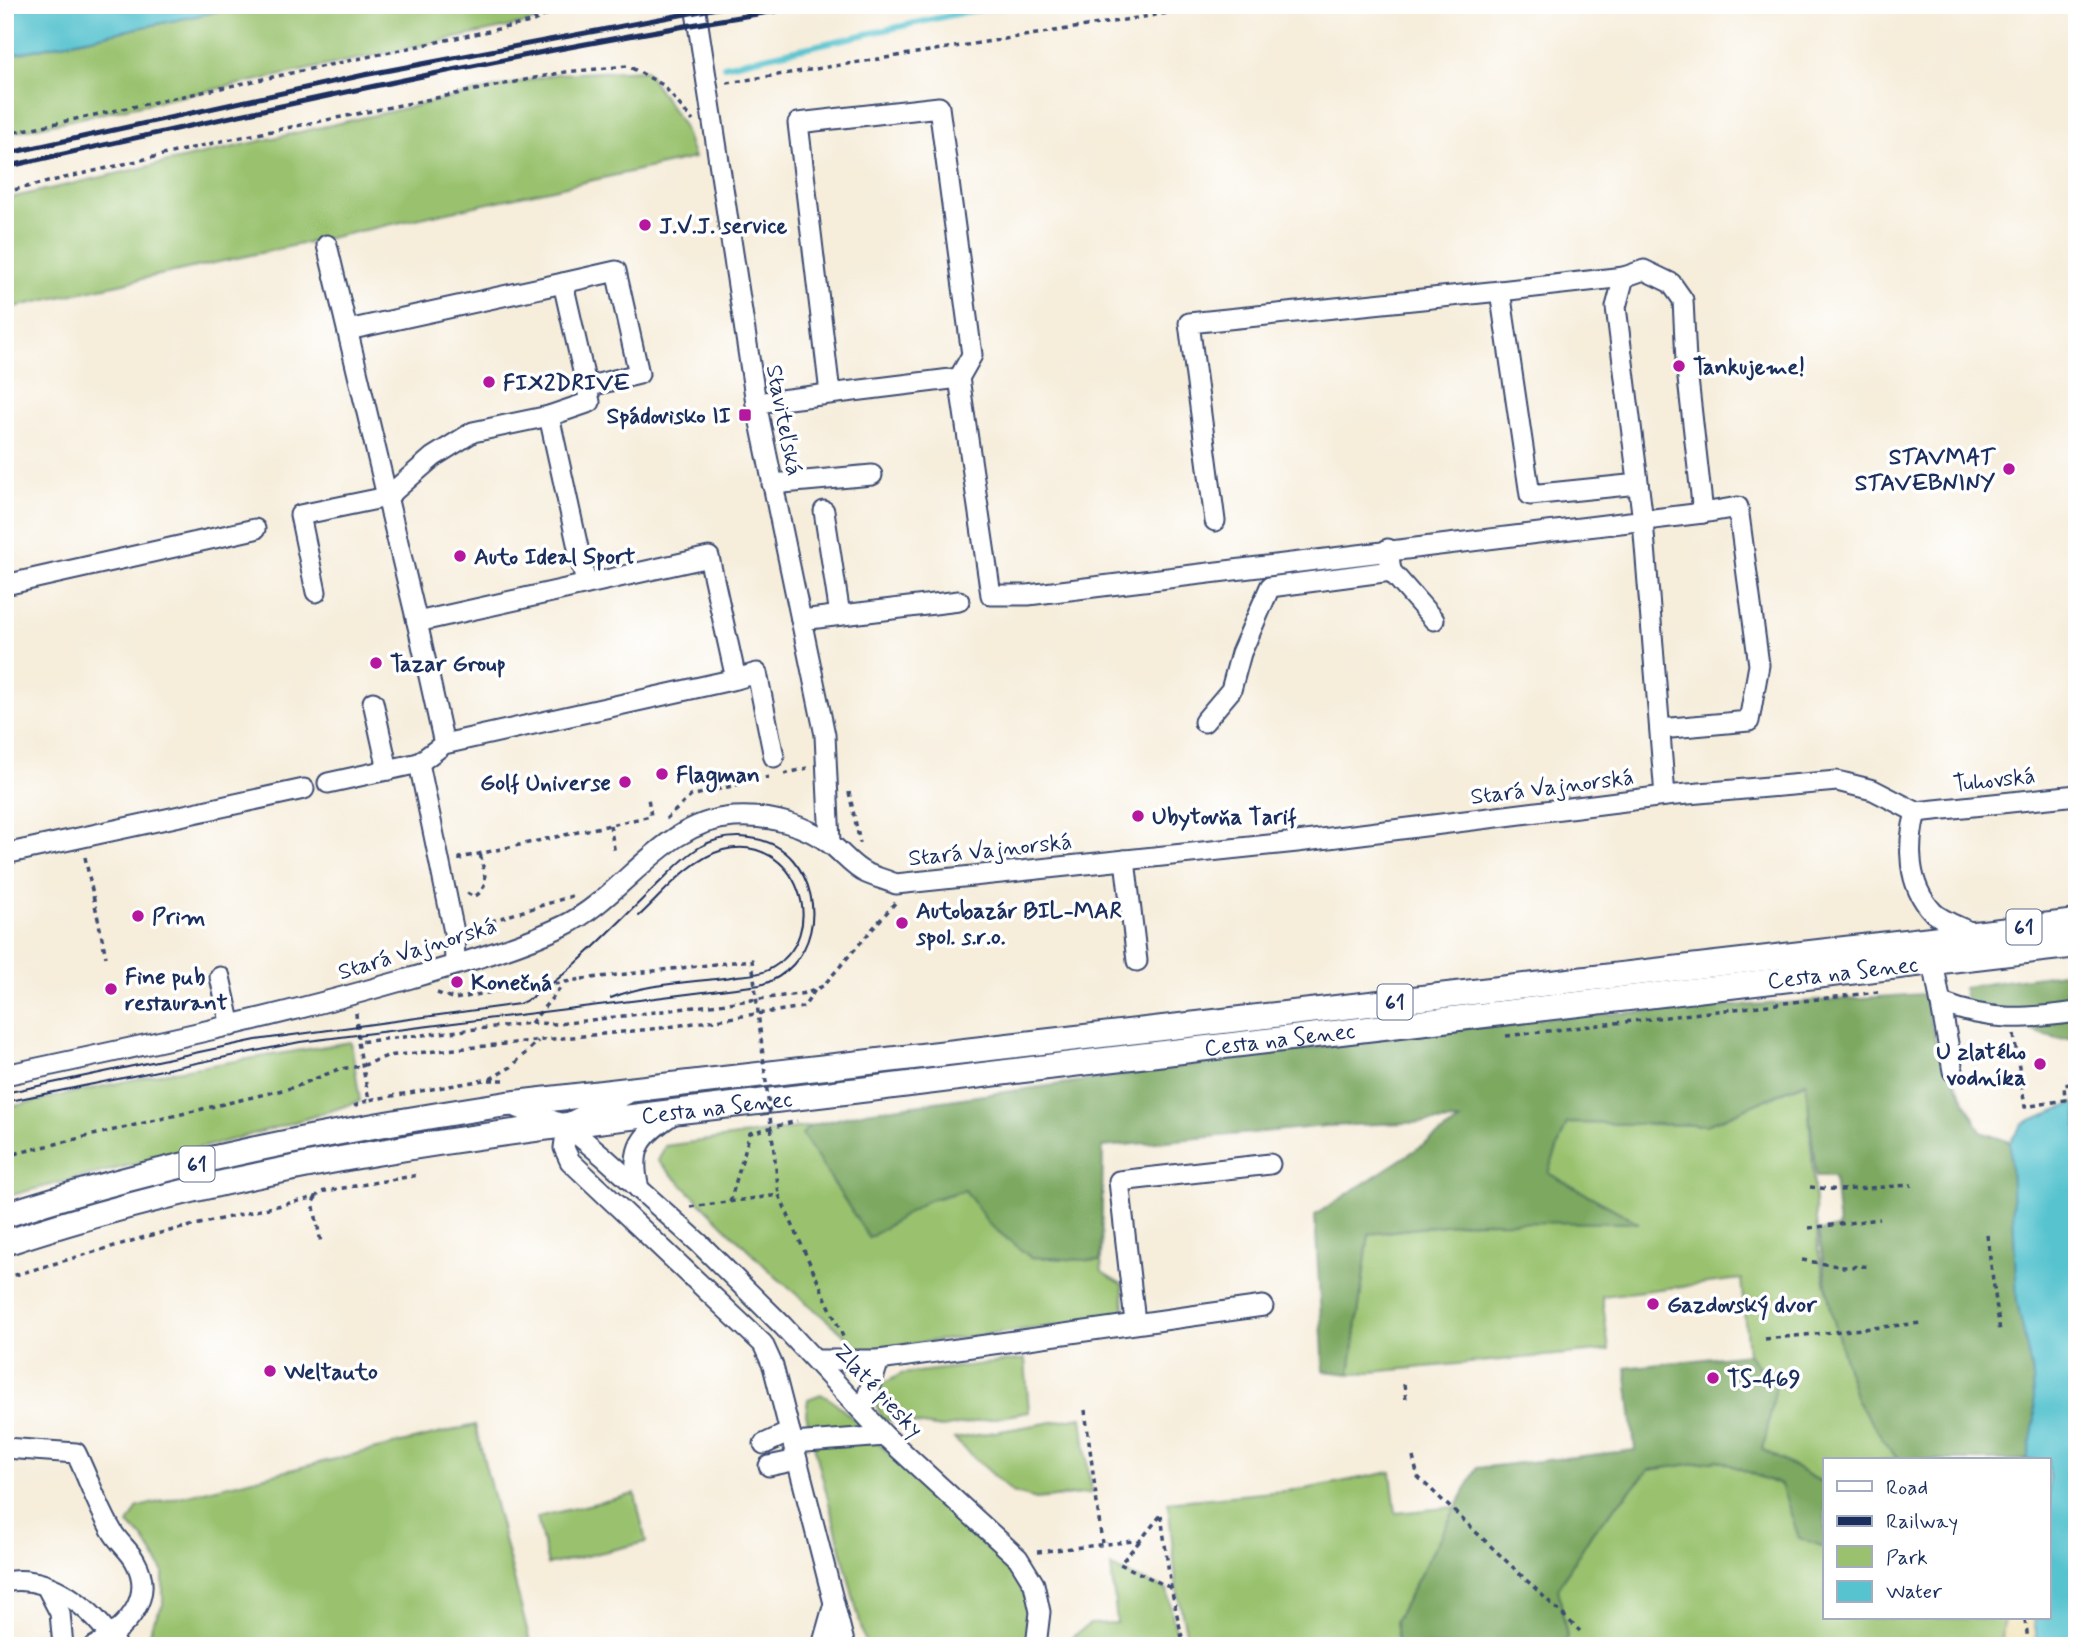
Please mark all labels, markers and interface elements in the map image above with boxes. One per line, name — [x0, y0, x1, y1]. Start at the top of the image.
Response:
place label: J.V.J. service — [659, 212, 788, 242]
marker: J.V.J. service — [637, 217, 653, 233]
place label: Tankujeme! — [1693, 353, 1805, 383]
marker: Tankujeme! — [1671, 358, 1687, 374]
street label: Staviteľská — [758, 362, 808, 478]
place label: FIX2DRIVE — [503, 369, 631, 399]
marker: FIX2DRIVE — [481, 374, 497, 390]
place label: Spádovisko II — [606, 402, 731, 432]
marker: Spádovisko II — [737, 407, 753, 423]
place label: STAVMAT STAVEBNINY — [1855, 443, 1996, 499]
marker: STAVMAT STAVEBNINY — [2001, 461, 2017, 477]
place label: Auto Ideal Sport — [474, 543, 636, 573]
marker: Auto Ideal Sport — [452, 548, 468, 564]
place label: Tazar Group — [390, 650, 506, 680]
marker: Tazar Group — [368, 655, 384, 671]
place label: Flagman — [676, 761, 760, 793]
street label: Tuhovská — [1952, 762, 2037, 800]
street label: Stará Vajnorská — [1469, 763, 1636, 813]
marker: Flagman — [654, 766, 670, 782]
place label: Golf Universe — [480, 769, 611, 799]
marker: Golf Universe — [617, 774, 633, 790]
place label: Ubytovňa Tarif — [1152, 803, 1297, 833]
marker: Ubytovňa Tarif — [1130, 808, 1146, 824]
street label: Stará Vajnorská — [907, 827, 1073, 874]
place label: Autobazár BIL-MAR spol. s.r.o. — [915, 897, 1122, 953]
place label: Prim — [152, 903, 205, 933]
marker: Prim — [130, 908, 146, 924]
road number: 61 — [2007, 909, 2042, 944]
street label: Stará Vajnorská — [335, 912, 501, 988]
marker: Autobazár BIL-MAR spol. s.r.o. — [894, 915, 910, 931]
street label: Cesta na Senec — [1766, 950, 1920, 997]
place label: Fine pub restaurant — [125, 963, 228, 1019]
place label: Konečná — [471, 969, 552, 999]
marker: Konečná — [449, 974, 465, 990]
marker: Fine pub restaurant — [103, 981, 119, 997]
road number: 61 — [1378, 984, 1412, 1020]
street label: Cesta na Senec — [1203, 1017, 1357, 1065]
place label: U zlatého vodníka — [1936, 1038, 2026, 1094]
marker: U zlatého vodníka — [2032, 1056, 2048, 1072]
street label: Cesta na Senec — [640, 1085, 794, 1133]
road number: 61 — [180, 1146, 214, 1182]
place label: Gazdovský dvor — [1667, 1291, 1818, 1321]
marker: Gazdovský dvor — [1645, 1296, 1661, 1312]
street label: Zlaté piesky — [826, 1338, 929, 1445]
place label: Weltauto — [283, 1358, 378, 1388]
marker: Weltauto — [262, 1363, 278, 1379]
place label: TS-469 — [1727, 1365, 1801, 1395]
marker: TS-469 — [1705, 1370, 1721, 1386]
legend — [1823, 1458, 2050, 1620]
text: Road — [1886, 1474, 1928, 1502]
text: Railway — [1886, 1508, 1958, 1536]
text: Park — [1886, 1544, 1928, 1572]
text: Water — [1886, 1578, 1942, 1606]

